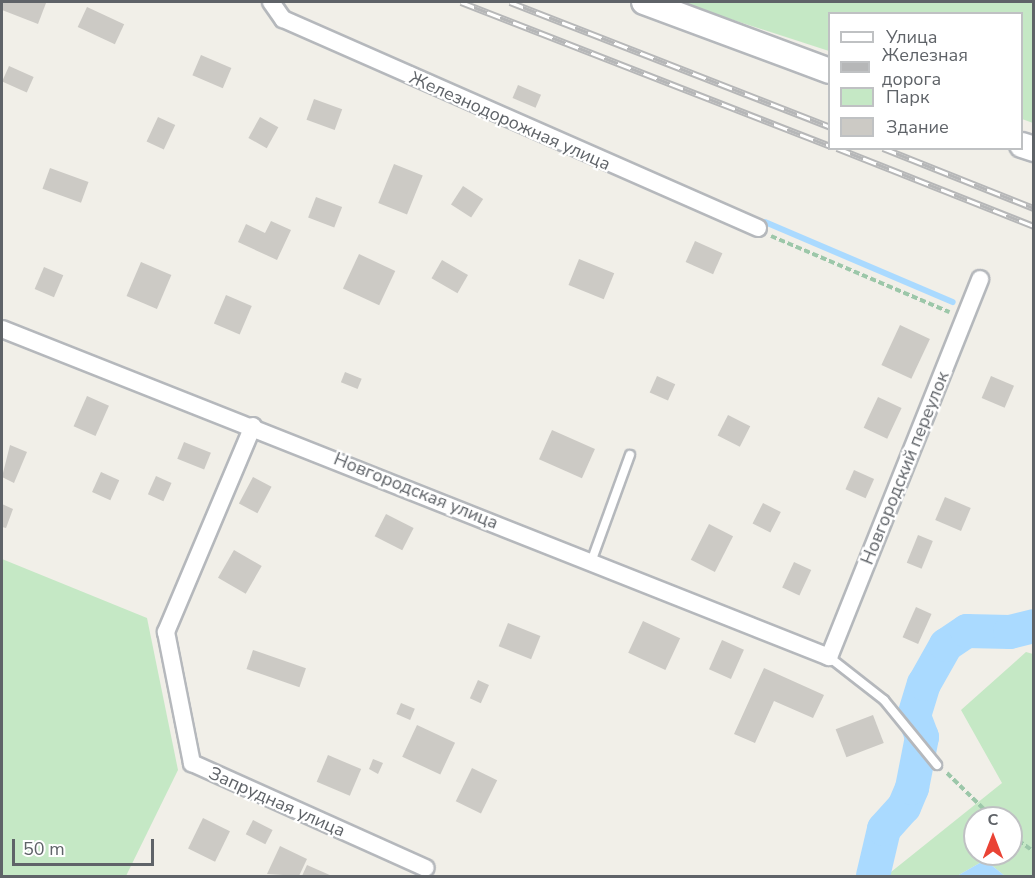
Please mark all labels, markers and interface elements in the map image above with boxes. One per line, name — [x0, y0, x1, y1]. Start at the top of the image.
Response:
legend — [828, 12, 1023, 150]
text: Улица — [886, 25, 937, 49]
text: Железная дорога — [882, 43, 968, 91]
street label: Железнодорожная улица — [406, 67, 614, 175]
text: Парк — [886, 85, 929, 109]
text: Здание — [886, 115, 949, 139]
street label: Новгородский переулок — [856, 368, 954, 568]
street label: Новгородская улица — [331, 448, 501, 534]
street label: Запрудная улица — [205, 762, 349, 842]
north arrow — [963, 806, 1023, 866]
text: С — [988, 809, 998, 831]
scale bar — [15, 827, 158, 865]
text: 50 m — [23, 837, 65, 861]

